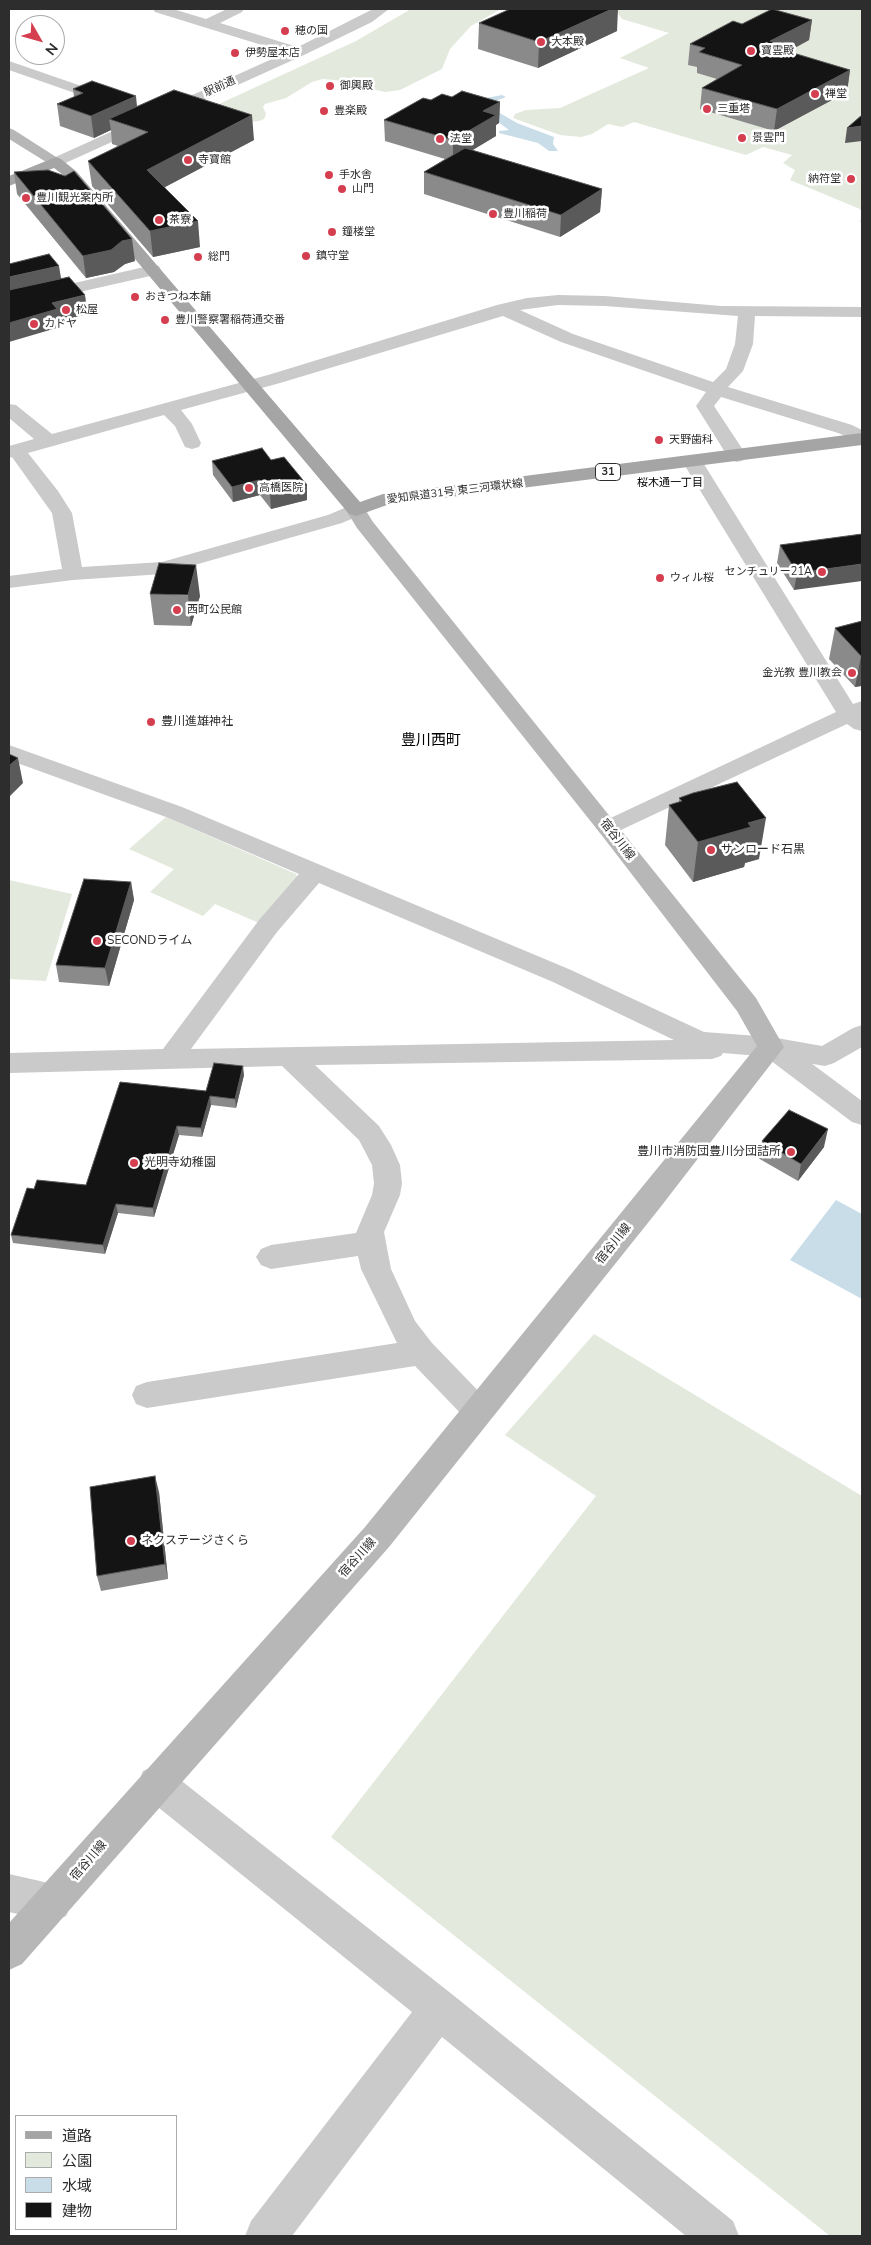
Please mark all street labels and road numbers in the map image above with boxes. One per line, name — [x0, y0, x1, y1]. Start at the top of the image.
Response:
street label: 駅前通 — [202, 74, 238, 100]
road number: 31 — [596, 464, 620, 481]
street label: 愛知県道31号 東三河環状線 — [386, 477, 524, 507]
street label: 宿谷川線 — [597, 817, 637, 863]
street label: 宿谷川線 — [593, 1221, 635, 1267]
street label: 宿谷川線 — [337, 1535, 379, 1581]
street label: 宿谷川線 — [68, 1838, 110, 1884]

